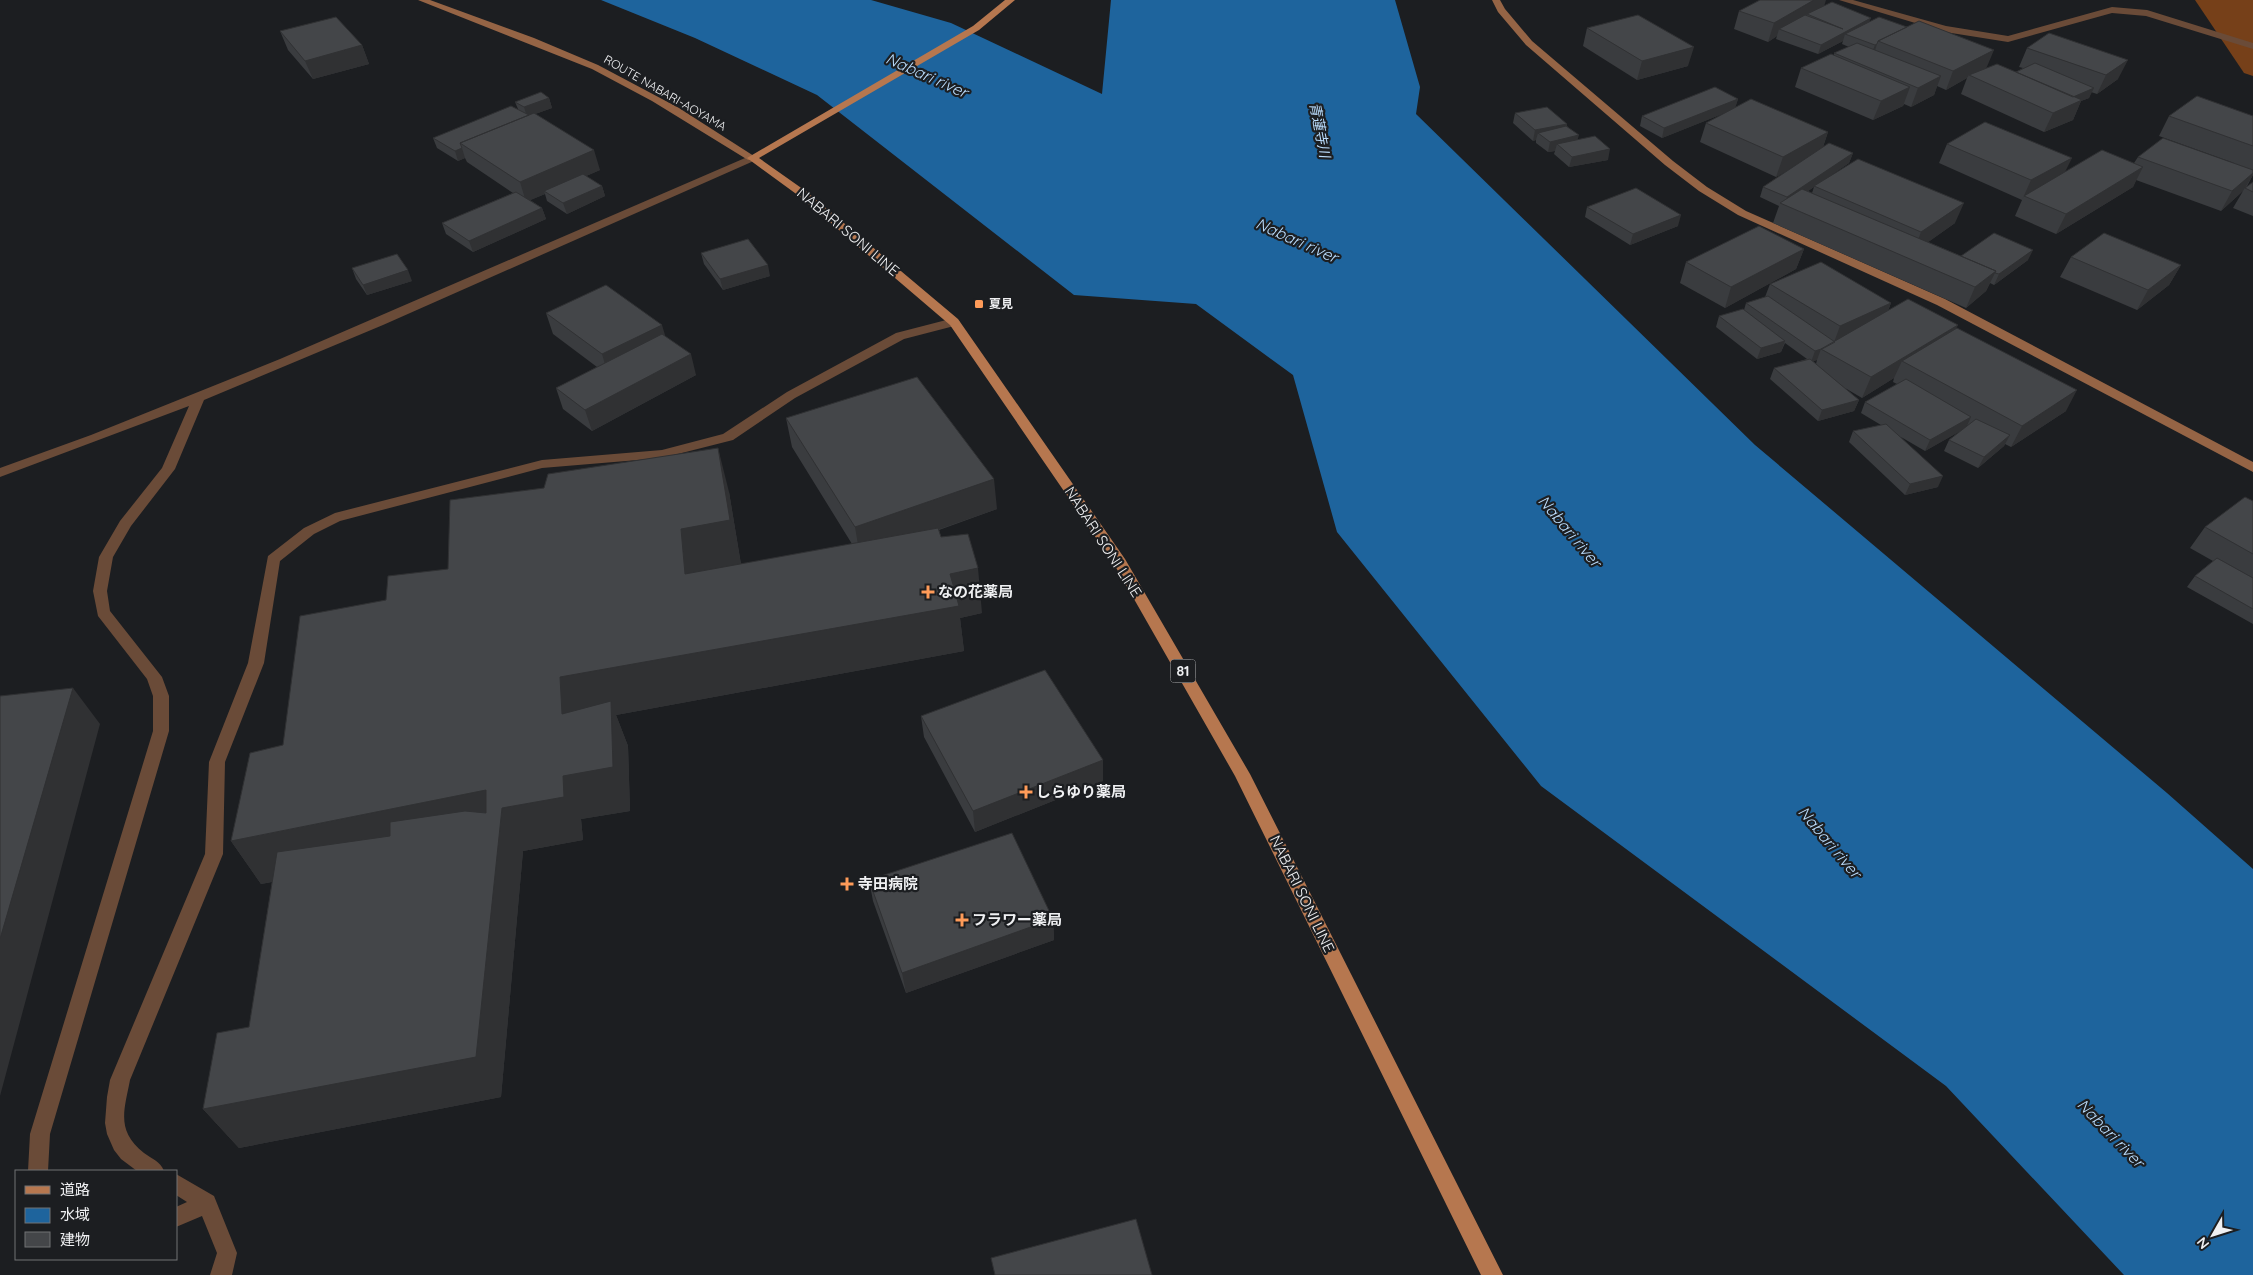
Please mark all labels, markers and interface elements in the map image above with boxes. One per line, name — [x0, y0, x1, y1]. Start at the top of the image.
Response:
water label: Nabari river — [883, 48, 973, 103]
street label: ROUTE NABARI-AOYAMA — [601, 51, 729, 134]
water label: 青蓮寺川 — [1306, 101, 1335, 161]
street label: NABARI SONI LINE — [793, 183, 903, 280]
water label: Nabari river — [1253, 213, 1343, 268]
place label: 夏見 — [989, 296, 1013, 311]
marker: 夏見 — [973, 298, 985, 310]
street label: NABARI SONI LINE — [1061, 483, 1146, 601]
water label: Nabari river — [1534, 491, 1607, 572]
place label: なの花薬局 — [938, 582, 1013, 601]
marker: なの花薬局 — [922, 586, 934, 598]
road number: 81 — [1170, 659, 1196, 682]
place label: しらゆり薬局 — [1036, 782, 1126, 801]
marker: しらゆり薬局 — [1020, 786, 1032, 798]
water label: Nabari river — [1794, 802, 1867, 883]
street label: NABARI SONI LINE — [1266, 832, 1339, 955]
place label: 寺田病院 — [858, 874, 918, 893]
marker: 寺田病院 — [840, 877, 854, 891]
place label: フラワー薬局 — [972, 910, 1062, 929]
marker: フラワー薬局 — [956, 914, 968, 926]
water label: Nabari river — [2073, 1094, 2150, 1173]
legend — [15, 1170, 178, 1260]
text: 道路 — [60, 1180, 90, 1199]
text: 水域 — [60, 1205, 90, 1224]
north arrow — [2188, 1210, 2238, 1260]
text: 建物 — [60, 1230, 90, 1249]
text: N — [2193, 1234, 2213, 1253]

